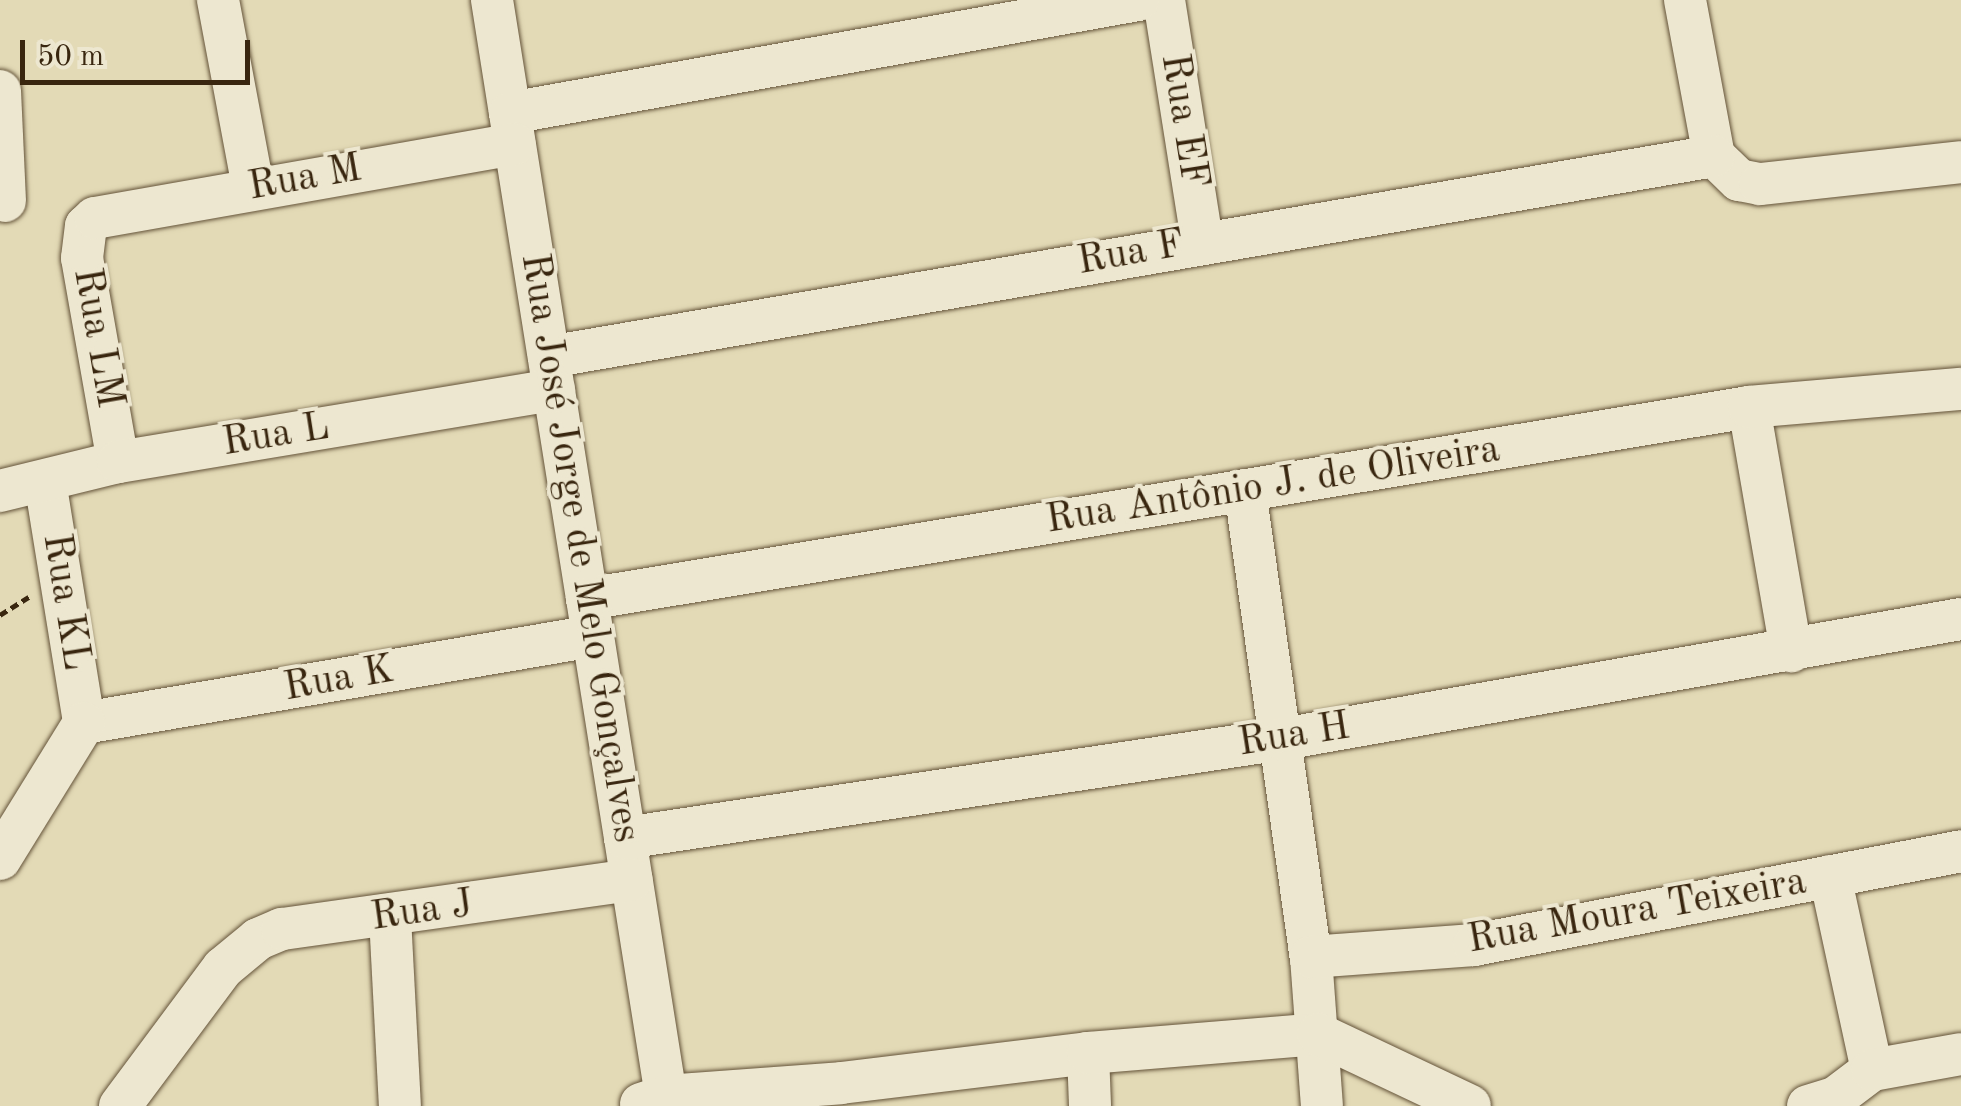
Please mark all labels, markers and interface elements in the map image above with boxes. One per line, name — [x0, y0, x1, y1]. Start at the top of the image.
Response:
scale bar — [25, 20, 255, 82]
text: 50 m — [37, 42, 104, 72]
street label: Rua EF — [1149, 50, 1217, 192]
street label: Rua M — [244, 145, 366, 213]
street label: Rua F — [1074, 221, 1188, 287]
street label: Rua José Jorge de Melo Gonçalves — [509, 250, 649, 846]
street label: Rua LM — [61, 264, 133, 412]
street label: Rua L — [219, 404, 333, 468]
street label: Rua Antônio J. de Oliveira — [1043, 426, 1503, 546]
street label: Rua KL — [31, 530, 99, 674]
street label: Rua K — [280, 647, 398, 713]
street label: Rua H — [1235, 703, 1353, 769]
street label: Rua Moura Teixeira — [1464, 859, 1810, 965]
street label: Rua J — [368, 881, 476, 943]

